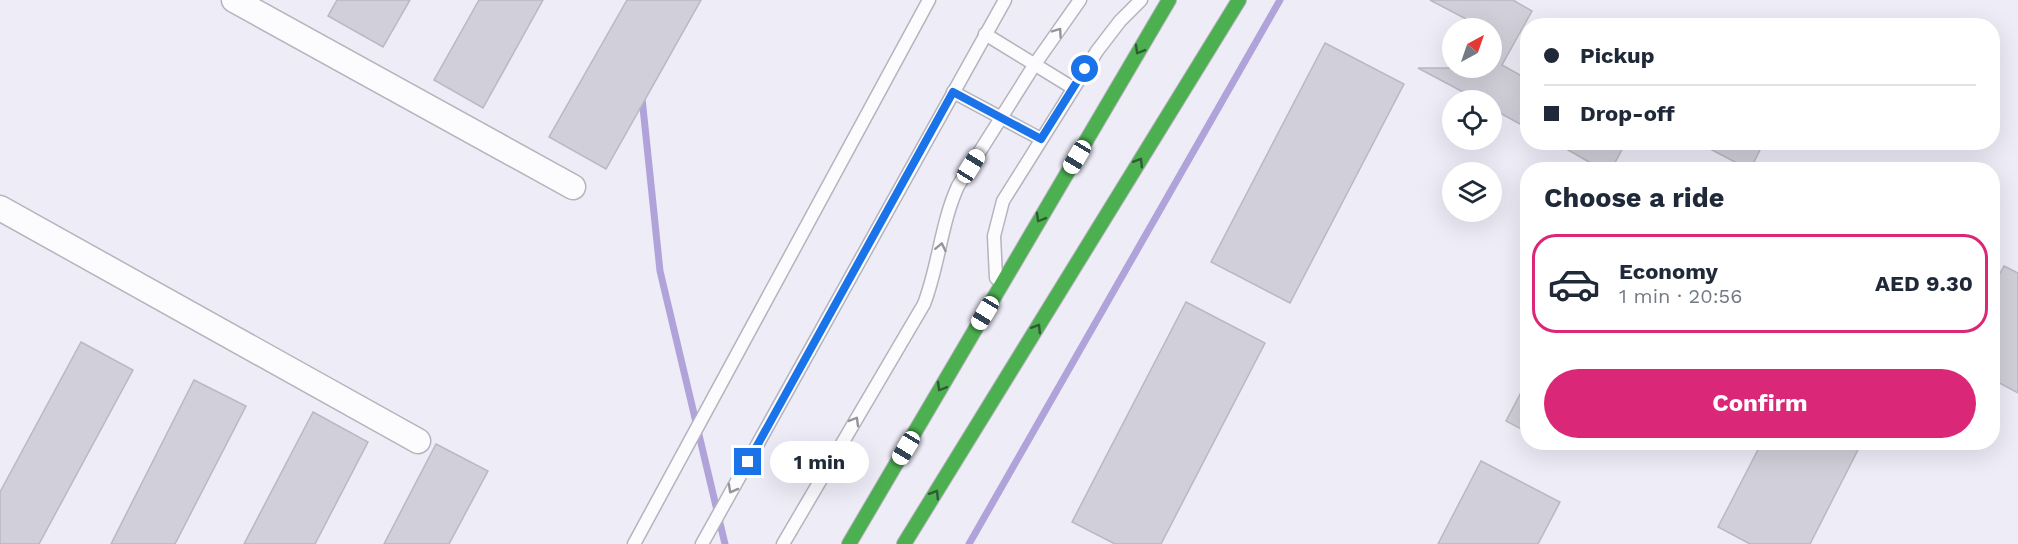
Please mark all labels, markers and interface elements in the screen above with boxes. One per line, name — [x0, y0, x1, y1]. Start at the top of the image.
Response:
north arrow — [1442, 18, 1502, 78]
map controls — [1442, 18, 1502, 222]
one-way arrow — [1051, 28, 1062, 39]
text: Pickup — [1580, 43, 1655, 68]
one-way arrow — [1135, 44, 1147, 54]
route start — [1071, 55, 1098, 82]
button: locate — [1442, 90, 1502, 150]
text: Drop-off — [1580, 101, 1675, 126]
car — [1060, 137, 1094, 177]
car — [954, 146, 988, 186]
one-way arrow — [1132, 158, 1144, 168]
button: layers — [1442, 162, 1502, 222]
text: Choose a ride — [1544, 182, 1724, 214]
one-way arrow — [1036, 212, 1048, 223]
one-way arrow — [934, 243, 947, 253]
icon: car — [1547, 257, 1601, 311]
text: Economy — [1619, 259, 1718, 284]
text: AED 9.30 — [1875, 271, 1973, 296]
text: 1 min · 20:56 — [1619, 284, 1742, 308]
car — [968, 293, 1002, 333]
one-way arrow — [1029, 324, 1041, 334]
button: Confirm — [1544, 369, 1976, 438]
one-way arrow — [937, 380, 949, 391]
one-way arrow — [848, 417, 859, 427]
car — [889, 428, 923, 468]
callout: 1 min — [769, 441, 868, 483]
route end — [734, 448, 761, 475]
text: 1 min — [794, 450, 845, 474]
one-way arrow — [728, 483, 740, 493]
one-way arrow — [927, 490, 939, 500]

